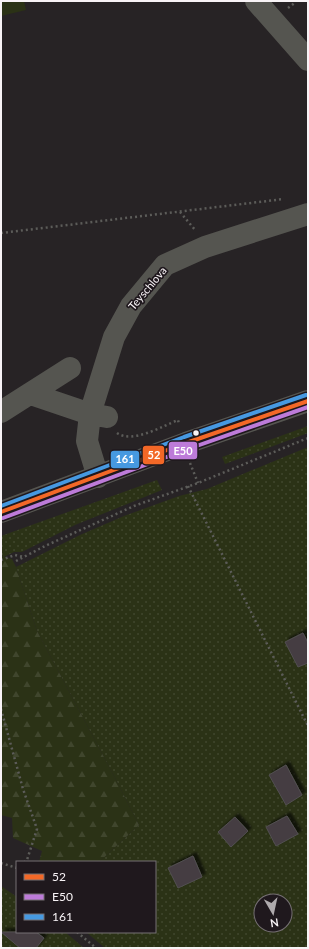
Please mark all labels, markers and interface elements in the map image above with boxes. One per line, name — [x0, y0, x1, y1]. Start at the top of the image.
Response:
street label: Teyschlova — [125, 264, 169, 312]
unlabelled marker — [191, 428, 201, 438]
line badge: E50 — [168, 441, 198, 460]
text: E50 — [173, 444, 193, 457]
line badge: 52 — [142, 445, 165, 465]
text: 52 — [148, 448, 160, 461]
line badge: 161 — [110, 450, 140, 469]
text: 161 — [115, 452, 135, 465]
legend — [16, 861, 156, 933]
text: 52 — [52, 869, 66, 884]
text: E50 — [52, 889, 73, 904]
north arrow — [253, 893, 293, 933]
text: 161 — [52, 909, 73, 924]
text: N — [269, 916, 280, 930]

